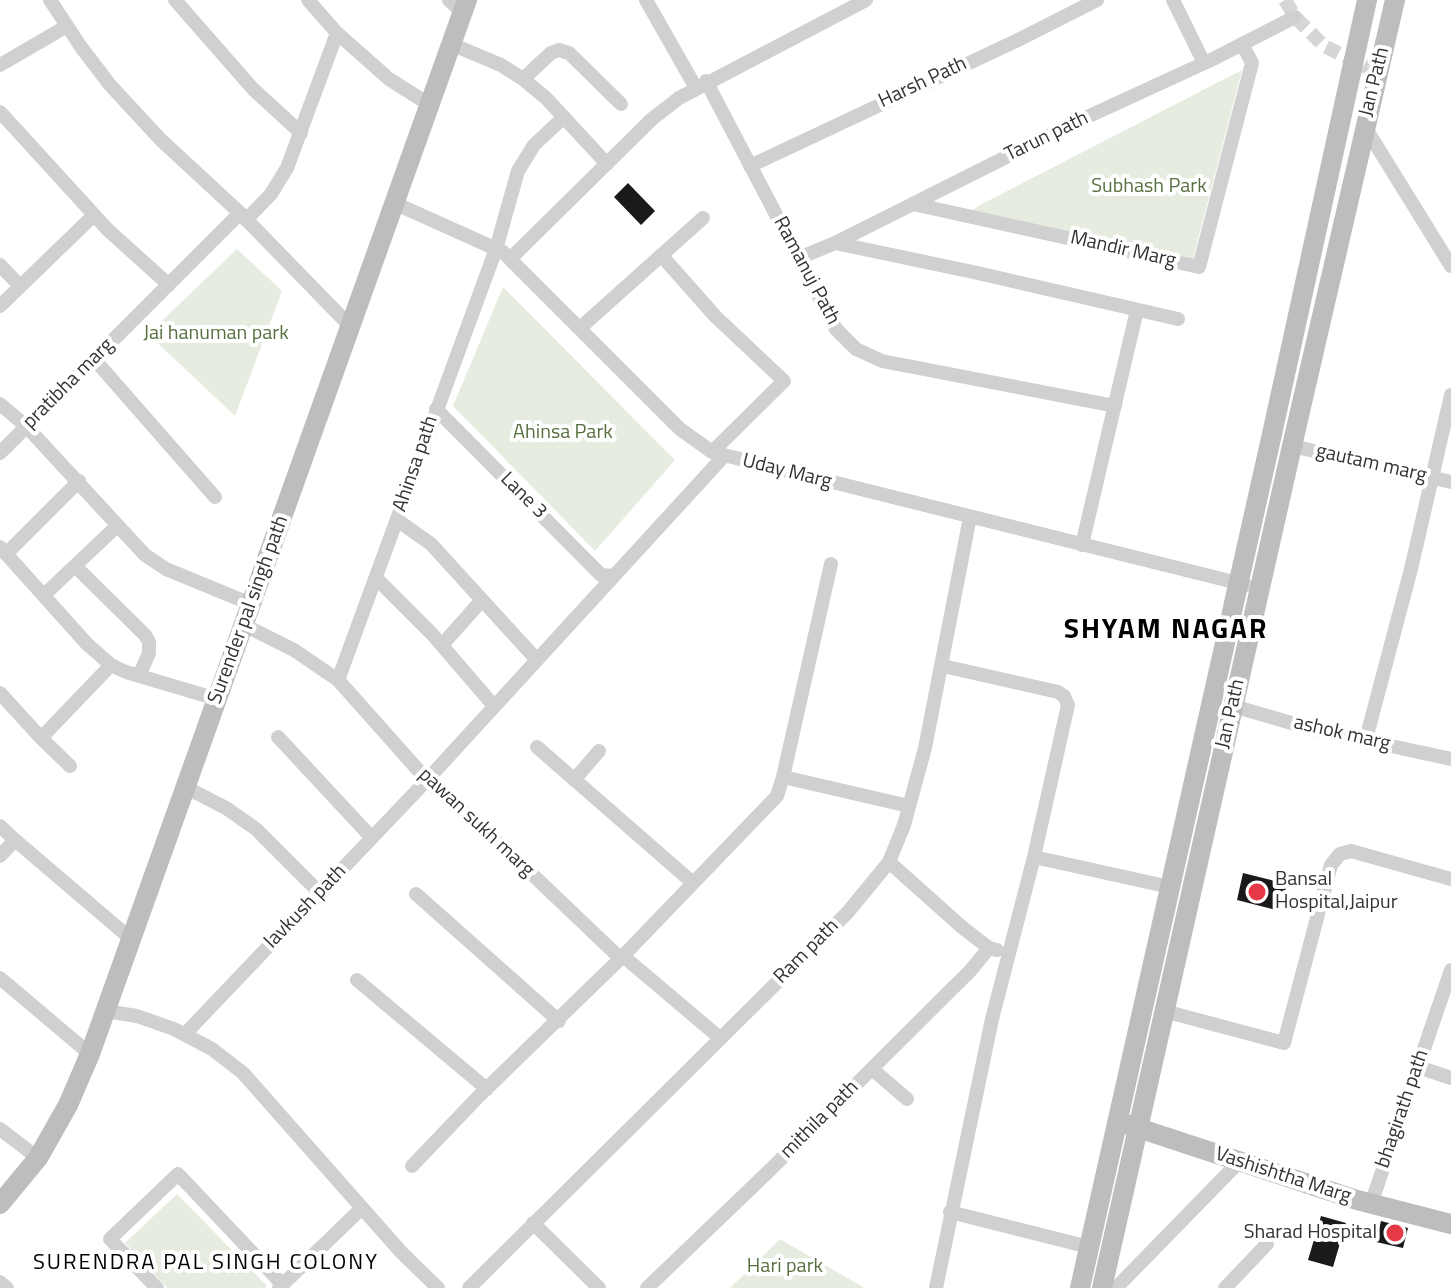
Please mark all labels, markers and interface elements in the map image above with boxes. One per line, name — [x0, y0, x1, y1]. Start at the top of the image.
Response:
street label: Jan Path — [1355, 45, 1395, 119]
street label: Harsh Path — [875, 52, 971, 114]
street label: Tarun path — [1001, 107, 1093, 167]
park label: Subhash Park — [1091, 175, 1207, 199]
street label: Ramanuj Path — [768, 213, 844, 329]
street label: Mandir Marg — [1068, 226, 1178, 274]
park label: Jai hanuman park — [143, 322, 289, 346]
street label: pratibha marg — [19, 334, 119, 434]
street label: Ahinsa path — [388, 413, 444, 515]
park label: Ahinsa Park — [513, 421, 613, 445]
street label: gautam marg — [1313, 440, 1429, 488]
street label: Uday Marg — [740, 449, 834, 495]
street label: Lane 3 — [495, 468, 551, 524]
street label: Surender pal singh path — [204, 513, 294, 707]
district label: SHYAM NAGAR — [1064, 614, 1268, 648]
street label: Jan Path — [1211, 677, 1251, 751]
street label: ashok marg — [1291, 711, 1393, 757]
street label: pawan sukh marg — [413, 763, 539, 883]
street label: lavkush path — [260, 860, 352, 954]
place label: Bansal Hospital,Jaipur — [1275, 868, 1398, 915]
marker: Bansal Hospital,Jaipur — [1246, 881, 1268, 903]
street label: Ram path — [770, 915, 844, 989]
street label: bhagirath path — [1372, 1047, 1434, 1171]
street label: mithila path — [776, 1076, 864, 1164]
street label: Vashishtha Marg — [1212, 1143, 1354, 1209]
place label: Sharad Hospital — [1244, 1221, 1377, 1245]
marker: Sharad Hospital — [1384, 1222, 1406, 1244]
district label: SURENDRA PAL SINGH COLONY — [33, 1251, 379, 1277]
park label: Hari park — [747, 1255, 823, 1279]

